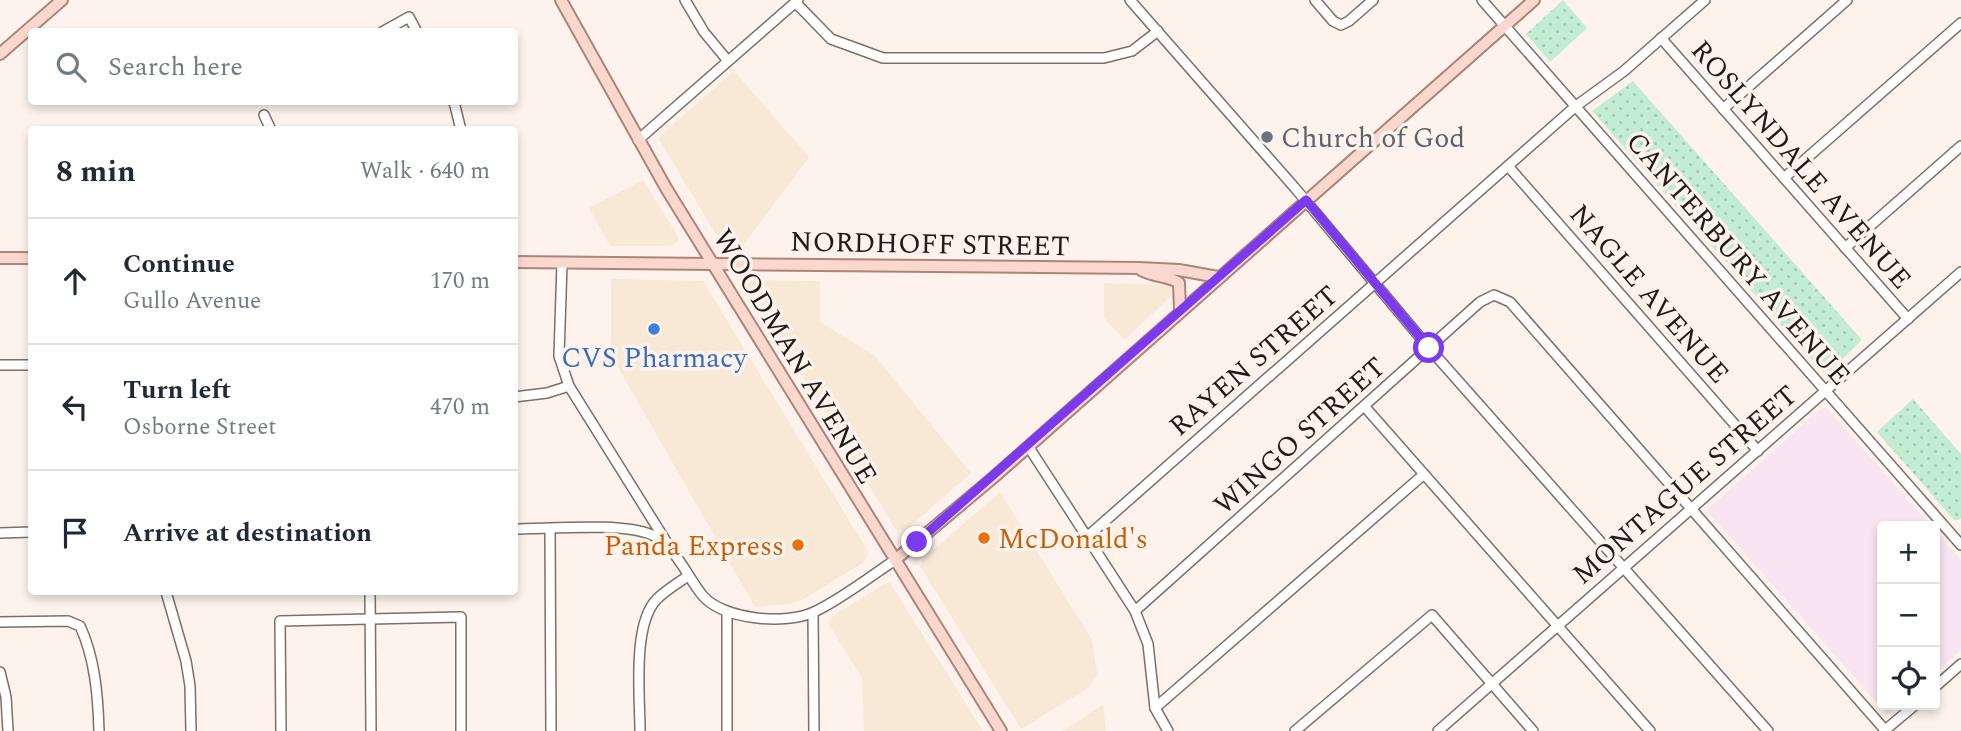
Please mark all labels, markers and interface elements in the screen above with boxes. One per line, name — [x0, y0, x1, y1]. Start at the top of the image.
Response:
search box — [28, 28, 518, 105]
street label: ROSLYNDALE AVENUE — [1680, 31, 1922, 299]
text: Search here — [108, 47, 243, 87]
icon: search — [52, 48, 90, 86]
place label: Church of God — [1281, 117, 1465, 160]
street label: CANTERBURY AVENUE — [1615, 122, 1861, 396]
marker: Church of God — [1259, 129, 1275, 145]
text: 8 min — [56, 149, 136, 195]
text: Walk · 640 m — [360, 154, 490, 189]
street label: NAGLE AVENUE — [1558, 194, 1739, 393]
street label: WOODMAN AVENUE — [701, 221, 888, 493]
street label: NORDHOFF STREET — [790, 221, 1070, 268]
text: Continue — [123, 244, 235, 284]
icon: ahead — [56, 262, 94, 300]
text: 170 m — [430, 264, 490, 299]
street label: RAYEN STREET — [1160, 275, 1348, 447]
text: Gullo Avenue — [123, 284, 261, 319]
marker: CVS Pharmacy — [646, 321, 662, 337]
route start — [1413, 332, 1444, 363]
place label: CVS Pharmacy — [561, 337, 748, 380]
street label: WINGO STREET — [1204, 347, 1396, 526]
text: Turn left — [123, 370, 231, 410]
street label: MONTAGUE STREET — [1563, 375, 1807, 595]
icon: left — [56, 388, 94, 426]
text: 470 m — [430, 390, 490, 425]
text: Osborne Street — [123, 410, 276, 445]
text: Arrive at destination — [123, 513, 372, 553]
icon: arrive — [56, 514, 94, 552]
place label: McDonald's — [998, 518, 1148, 561]
map controls — [1877, 521, 1940, 710]
button: + — [1877, 521, 1940, 584]
place label: Panda Express — [604, 525, 784, 568]
route end — [901, 526, 932, 557]
marker: McDonald's — [976, 530, 992, 546]
marker: Panda Express — [790, 537, 806, 553]
button: − — [1877, 584, 1940, 647]
button: locate — [1877, 647, 1940, 710]

